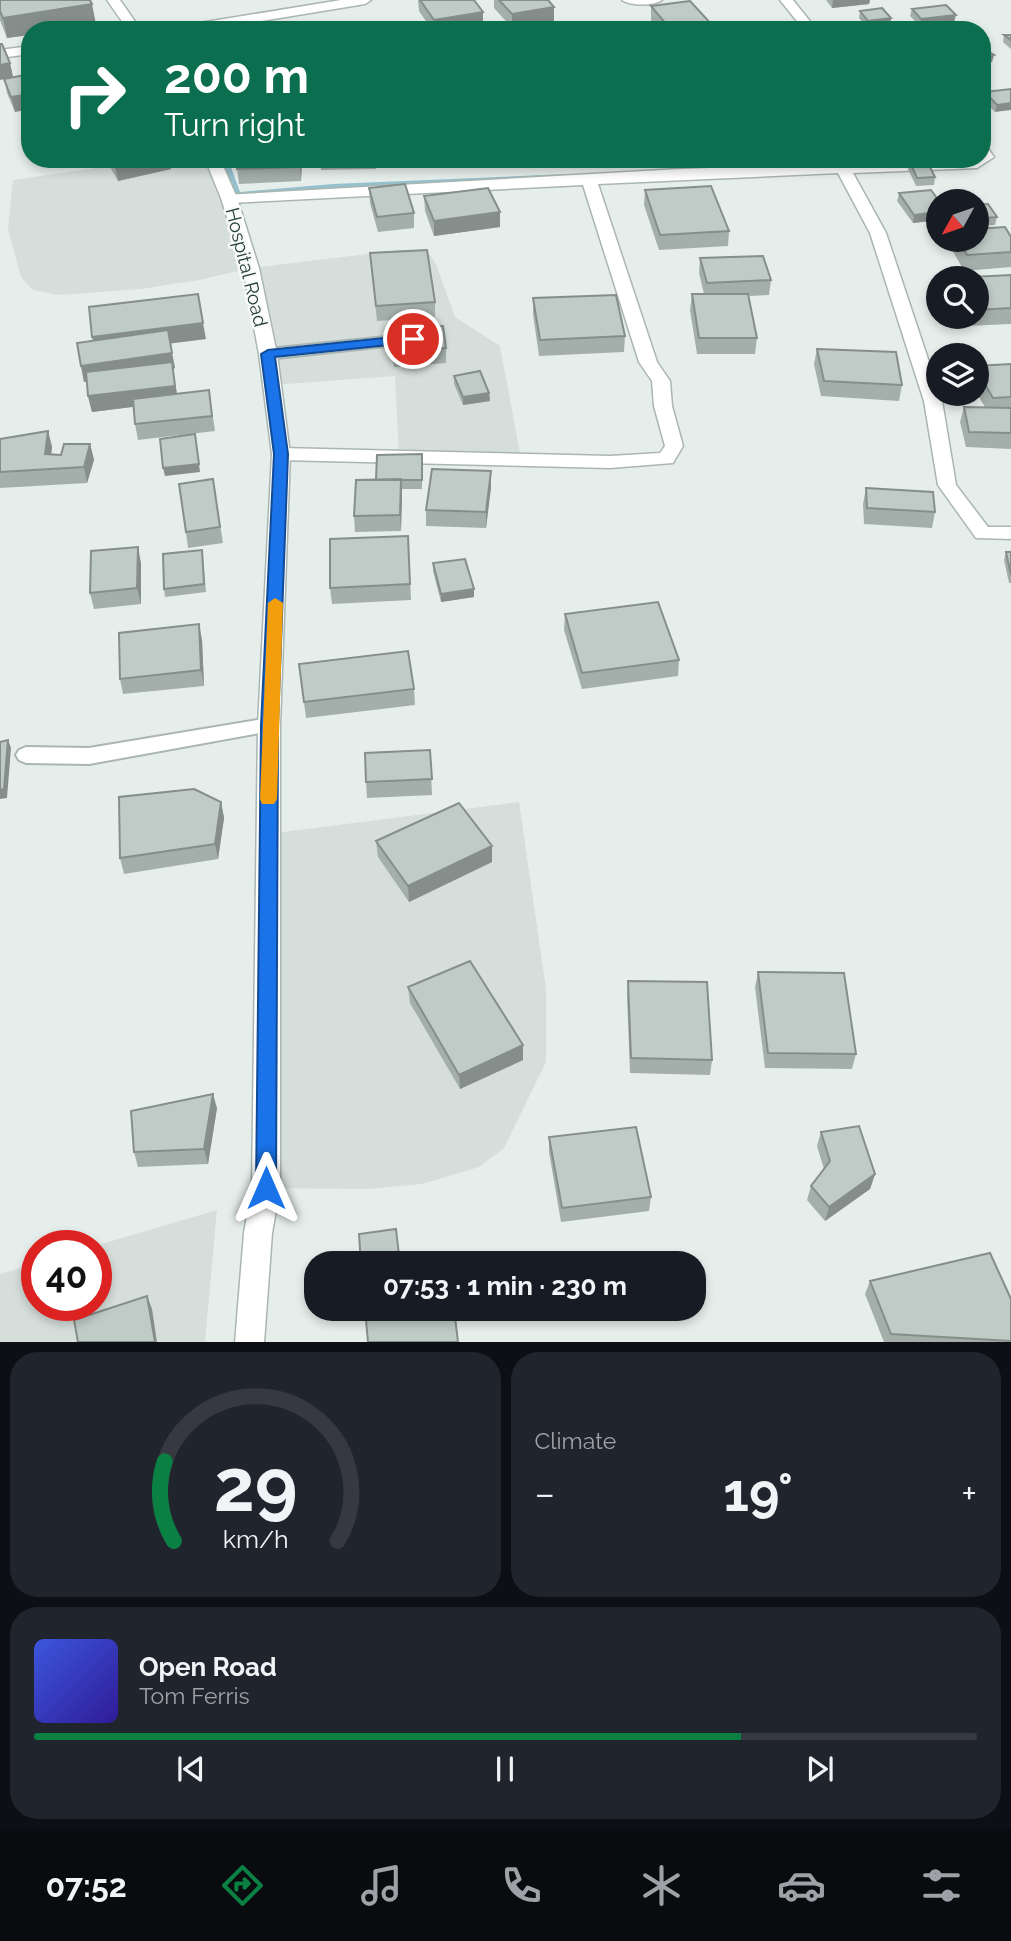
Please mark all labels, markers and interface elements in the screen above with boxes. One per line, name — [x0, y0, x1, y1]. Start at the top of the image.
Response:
text: 200 m — [164, 47, 309, 104]
icon: right — [49, 49, 140, 140]
text: Turn right — [164, 106, 305, 143]
north arrow — [926, 189, 989, 252]
map controls — [926, 189, 989, 406]
street label: Hospital Road — [222, 205, 272, 329]
button: search — [926, 266, 989, 329]
pin — [383, 309, 443, 369]
icon: arrive — [394, 320, 432, 358]
button: layers — [926, 343, 989, 406]
position arrow — [229, 1151, 303, 1225]
speed limit sign: 40 — [21, 1230, 112, 1321]
text: 07:53 · 1 min · 230 m — [383, 1271, 627, 1301]
text: Climate — [535, 1427, 616, 1454]
text: 29 — [213, 1443, 297, 1528]
text: 19° — [723, 1462, 793, 1523]
text: − — [535, 1471, 555, 1516]
text: + — [961, 1471, 977, 1516]
text: km/h — [222, 1523, 288, 1553]
text: Open Road — [139, 1652, 277, 1682]
text: Tom Ferris — [139, 1682, 250, 1709]
icon: previous — [172, 1750, 210, 1788]
icon: pause — [486, 1750, 524, 1788]
icon: next — [801, 1750, 839, 1788]
icon: directions — [218, 1861, 267, 1910]
icon: music — [357, 1861, 406, 1910]
icon: phone — [497, 1861, 546, 1910]
icon: climate — [637, 1861, 686, 1910]
icon: car — [777, 1861, 826, 1910]
icon: filters — [917, 1861, 966, 1910]
text: 07:52 — [45, 1867, 127, 1904]

